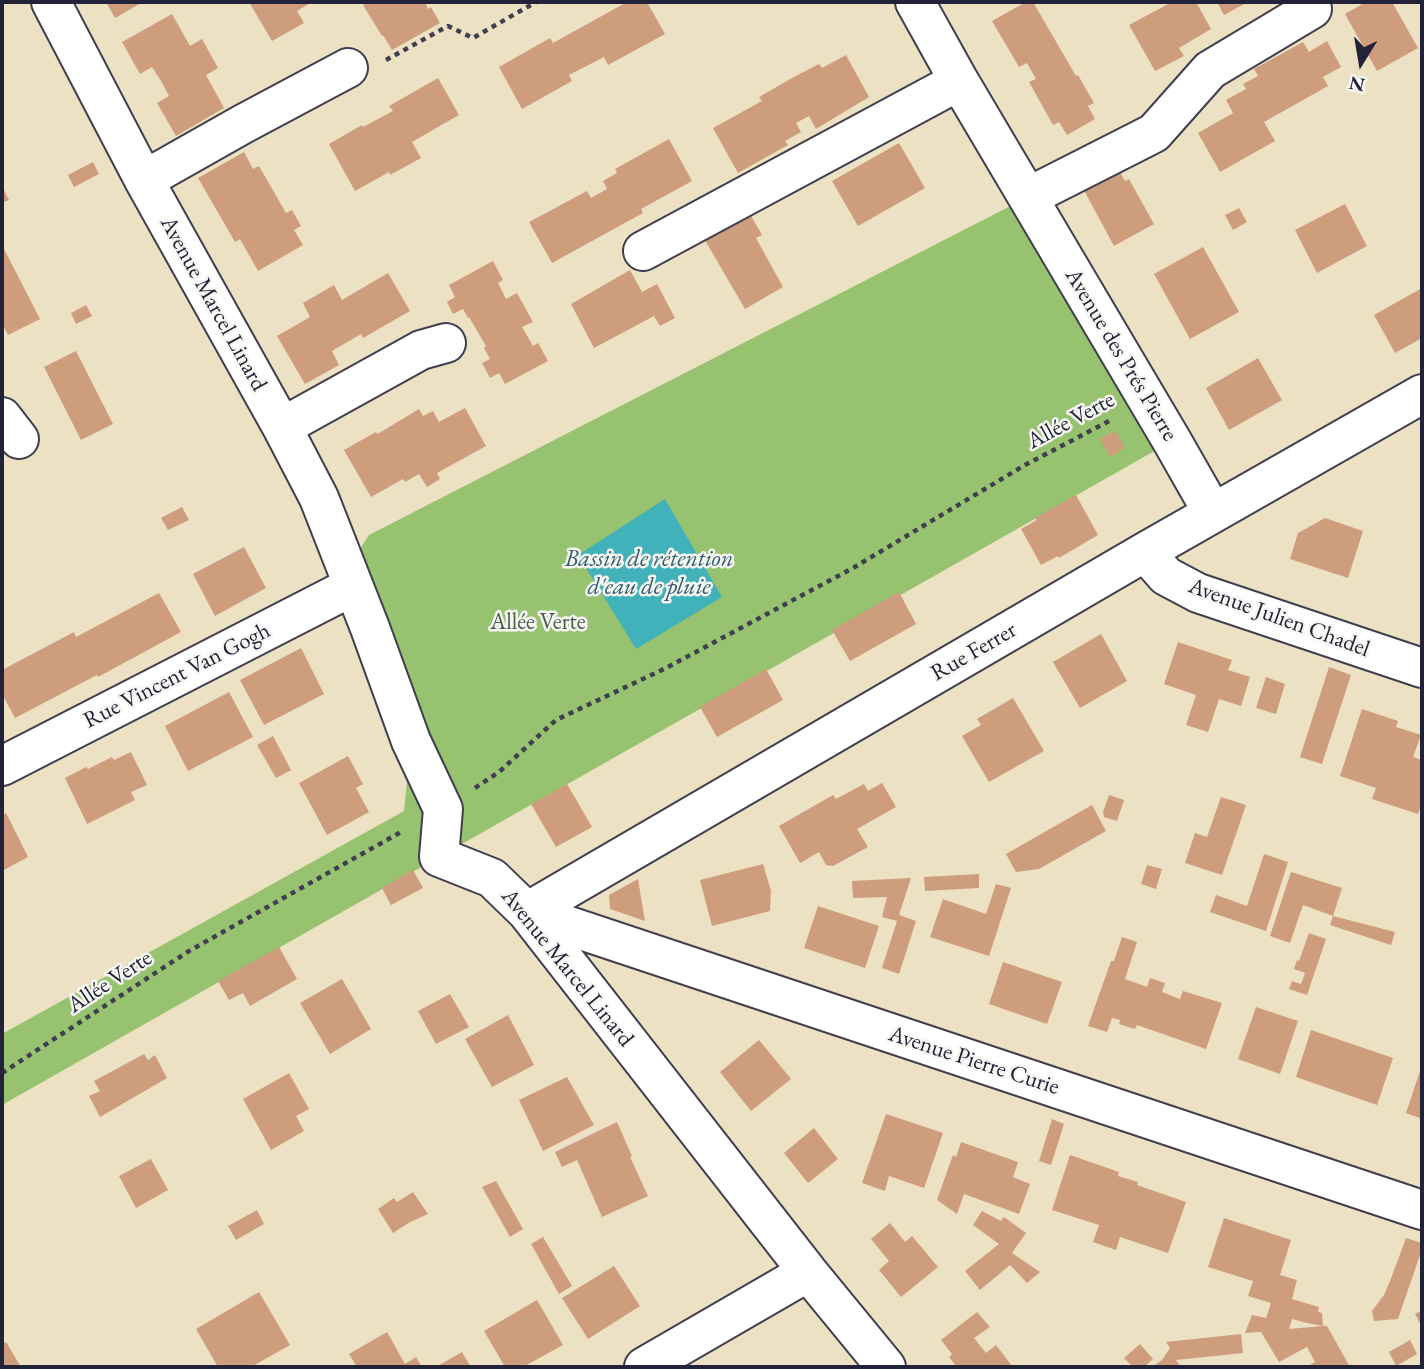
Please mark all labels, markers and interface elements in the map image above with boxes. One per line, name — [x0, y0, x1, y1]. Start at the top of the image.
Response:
north arrow — [1326, 28, 1396, 98]
text: N — [1347, 70, 1367, 98]
street label: Avenue Marcel Linard — [154, 212, 272, 396]
street label: Avenue des Prés Pierre — [1059, 264, 1183, 446]
street label: Allée Verte — [1022, 386, 1120, 456]
water label: Bassin de rétention d'eau de pluie — [565, 545, 733, 601]
street label: Avenue Julien Chadel — [1185, 572, 1373, 664]
park label: Allée Verte — [490, 609, 586, 637]
street label: Rue Vincent Van Gogh — [79, 617, 275, 735]
street label: Rue Ferrer — [926, 617, 1022, 687]
street label: Avenue Marcel Linard — [495, 883, 639, 1053]
street label: Allée Verte — [63, 944, 157, 1020]
street label: Avenue Pierre Curie — [885, 1020, 1063, 1102]

